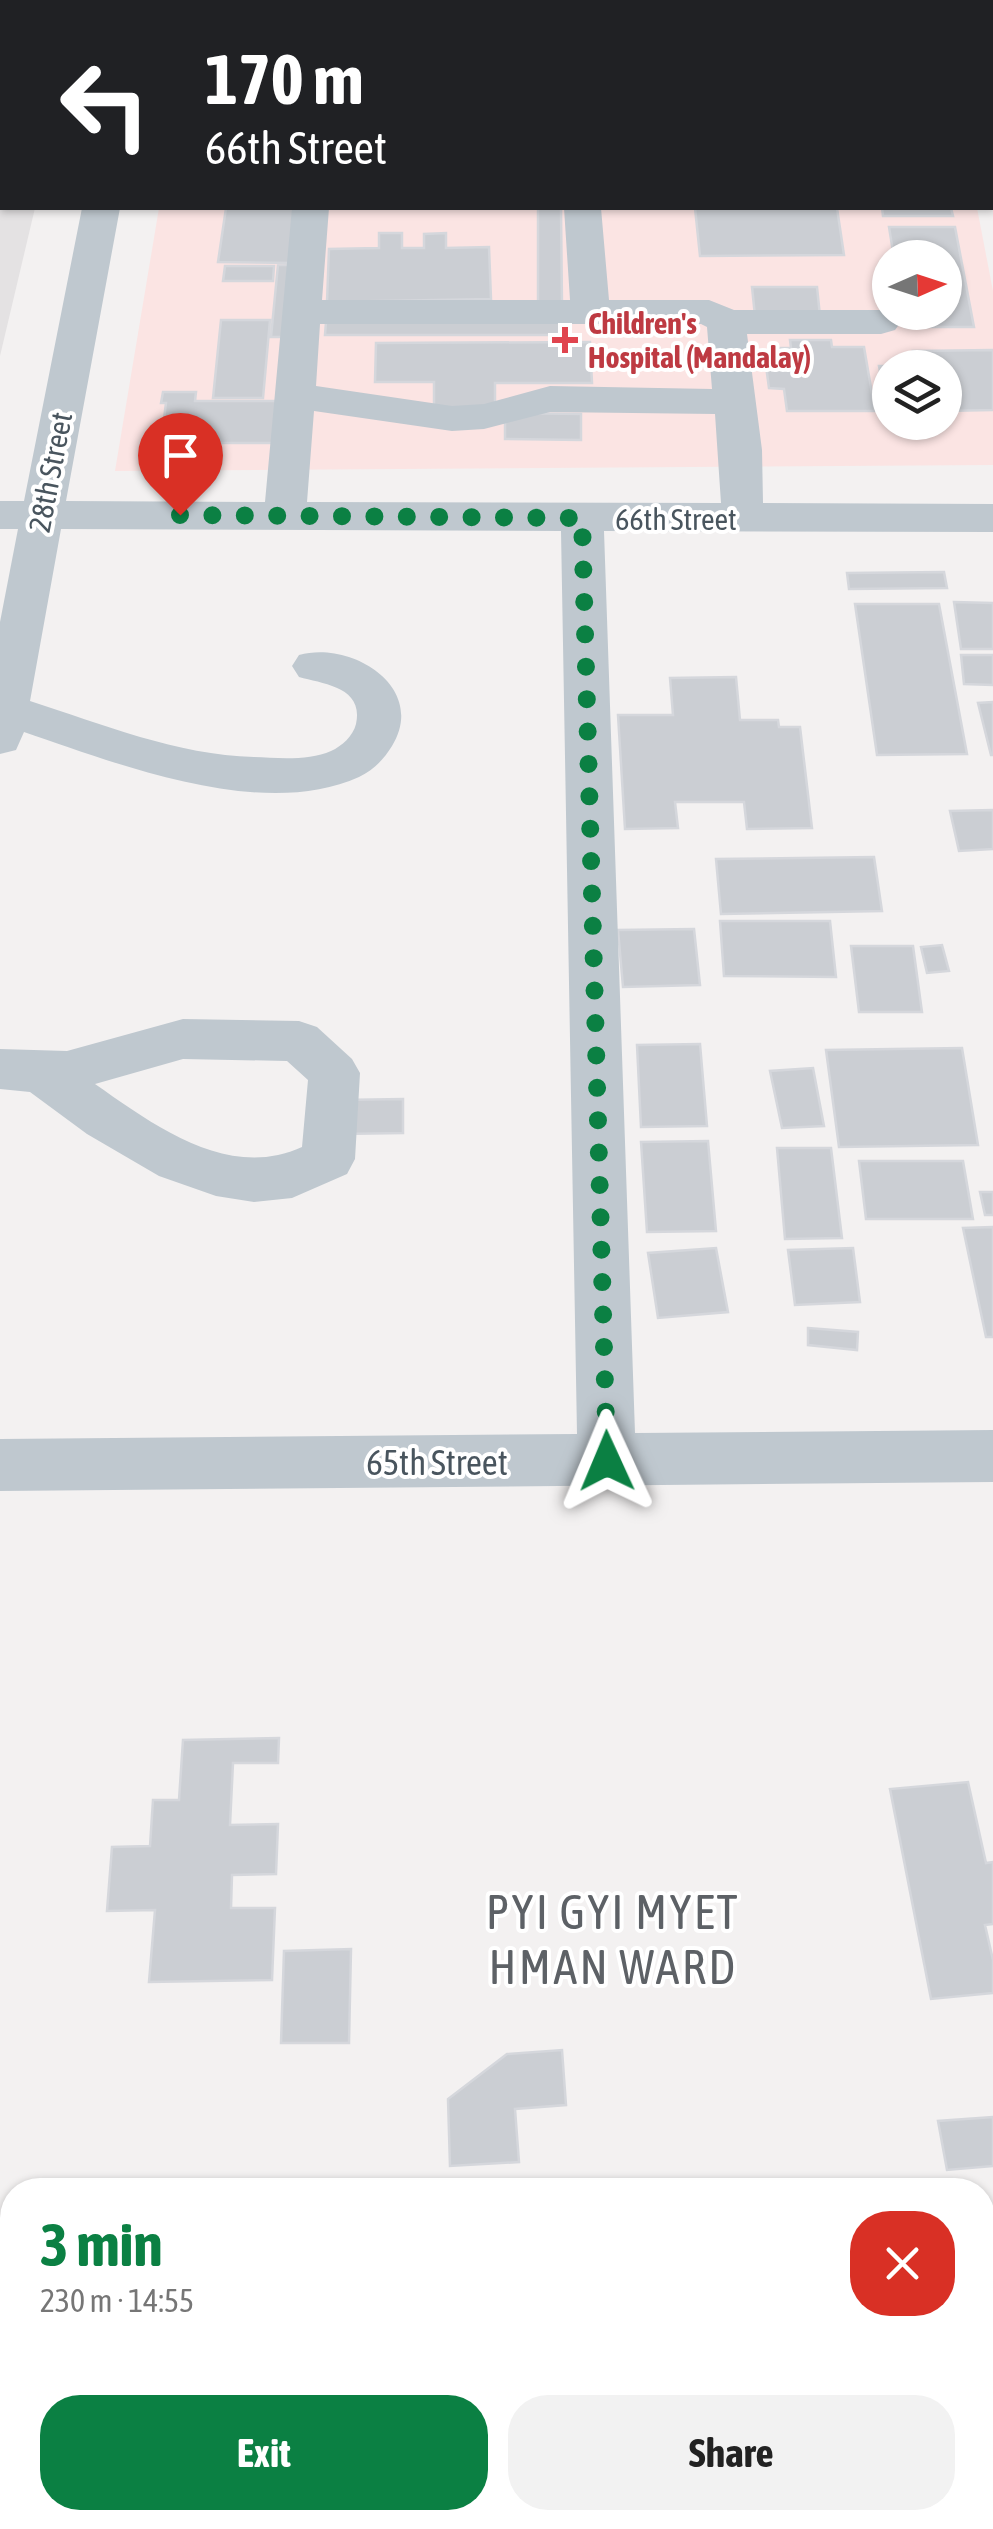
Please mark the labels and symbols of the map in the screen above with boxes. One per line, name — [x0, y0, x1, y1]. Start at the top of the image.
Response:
north arrow — [872, 240, 962, 330]
place label: Children's Hospital (Mandalay) — [588, 306, 811, 374]
marker: Children's Hospital (Mandalay) — [552, 327, 578, 353]
street label: 28th Street — [22, 409, 78, 535]
pin — [138, 413, 223, 516]
street label: 66th Street — [615, 502, 737, 536]
position arrow — [555, 1409, 659, 1513]
street label: 65th Street — [366, 1442, 508, 1482]
district label: PYI GYI MYET HMAN WARD — [486, 1884, 740, 1994]

